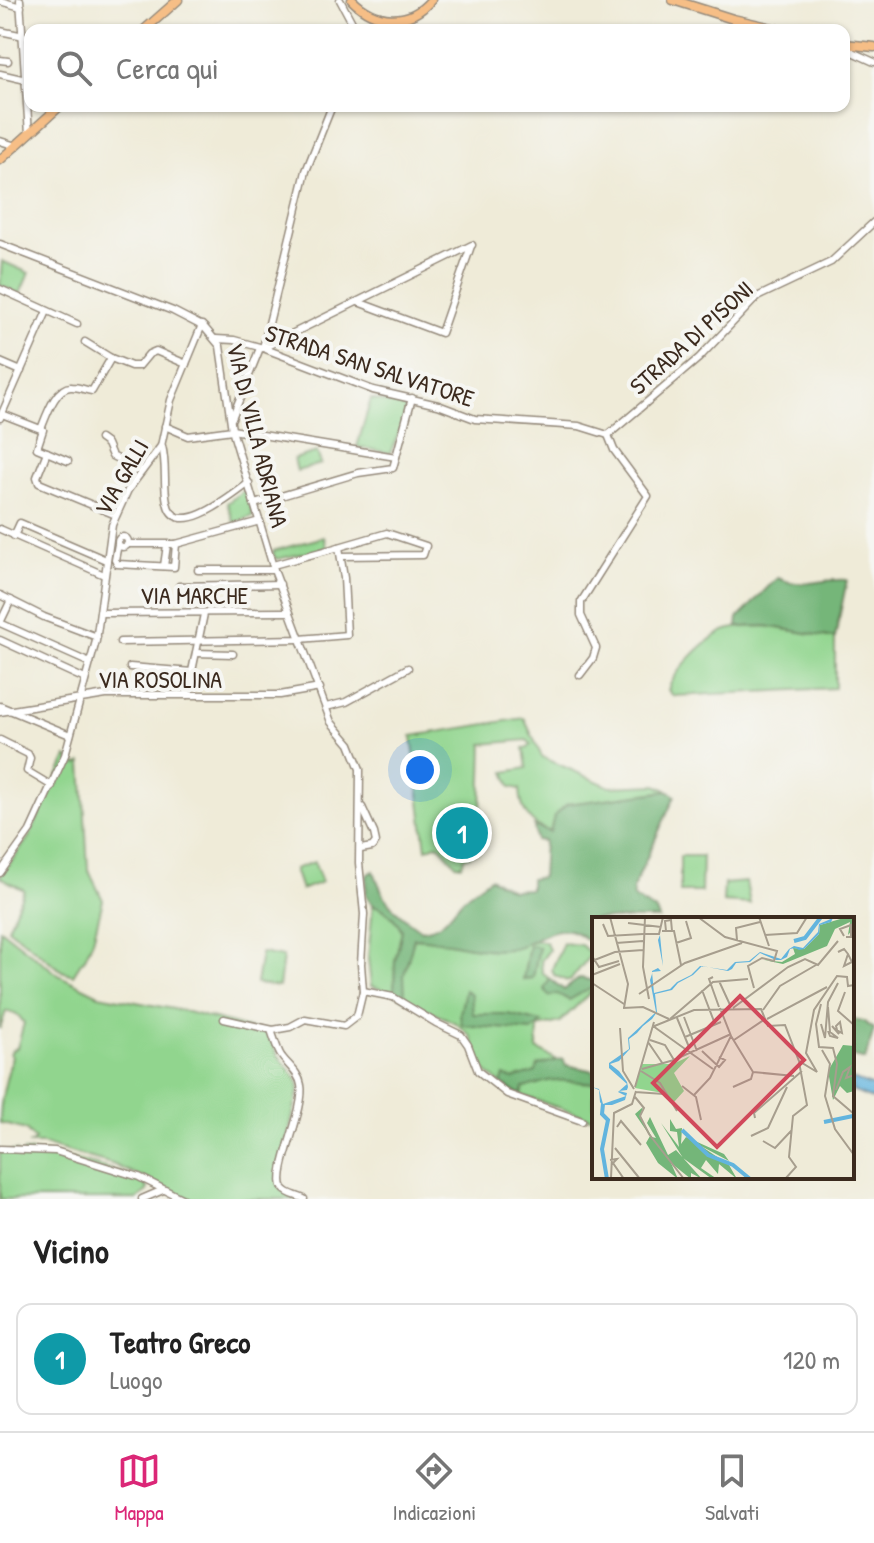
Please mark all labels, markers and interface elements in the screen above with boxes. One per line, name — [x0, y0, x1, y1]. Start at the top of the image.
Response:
search box — [24, 24, 850, 112]
icon: search — [52, 46, 96, 90]
text: Cerca qui — [116, 48, 219, 88]
street label: STRADA DI PISONI — [622, 273, 760, 401]
street label: STRADA SAN SALVATORE — [262, 316, 479, 414]
street label: VIA DI VILLA ADRIANA — [220, 339, 296, 531]
street label: VIA GALLI — [86, 433, 156, 521]
street label: VIA MARCHE — [140, 579, 249, 611]
street label: VIA ROSOLINA — [98, 663, 222, 695]
your location — [400, 750, 440, 790]
pin: 1 — [436, 803, 488, 863]
inset map — [592, 917, 854, 1179]
text: Vicino — [32, 1228, 109, 1274]
text: Teatro Greco — [110, 1322, 250, 1362]
text: 1 — [55, 1342, 65, 1377]
text: 120 m — [783, 1342, 840, 1377]
text: Luogo — [110, 1362, 163, 1397]
tab: Mappa — [114, 1449, 164, 1527]
tab: Indicazioni — [392, 1449, 476, 1527]
tab: Salvati — [705, 1449, 760, 1527]

